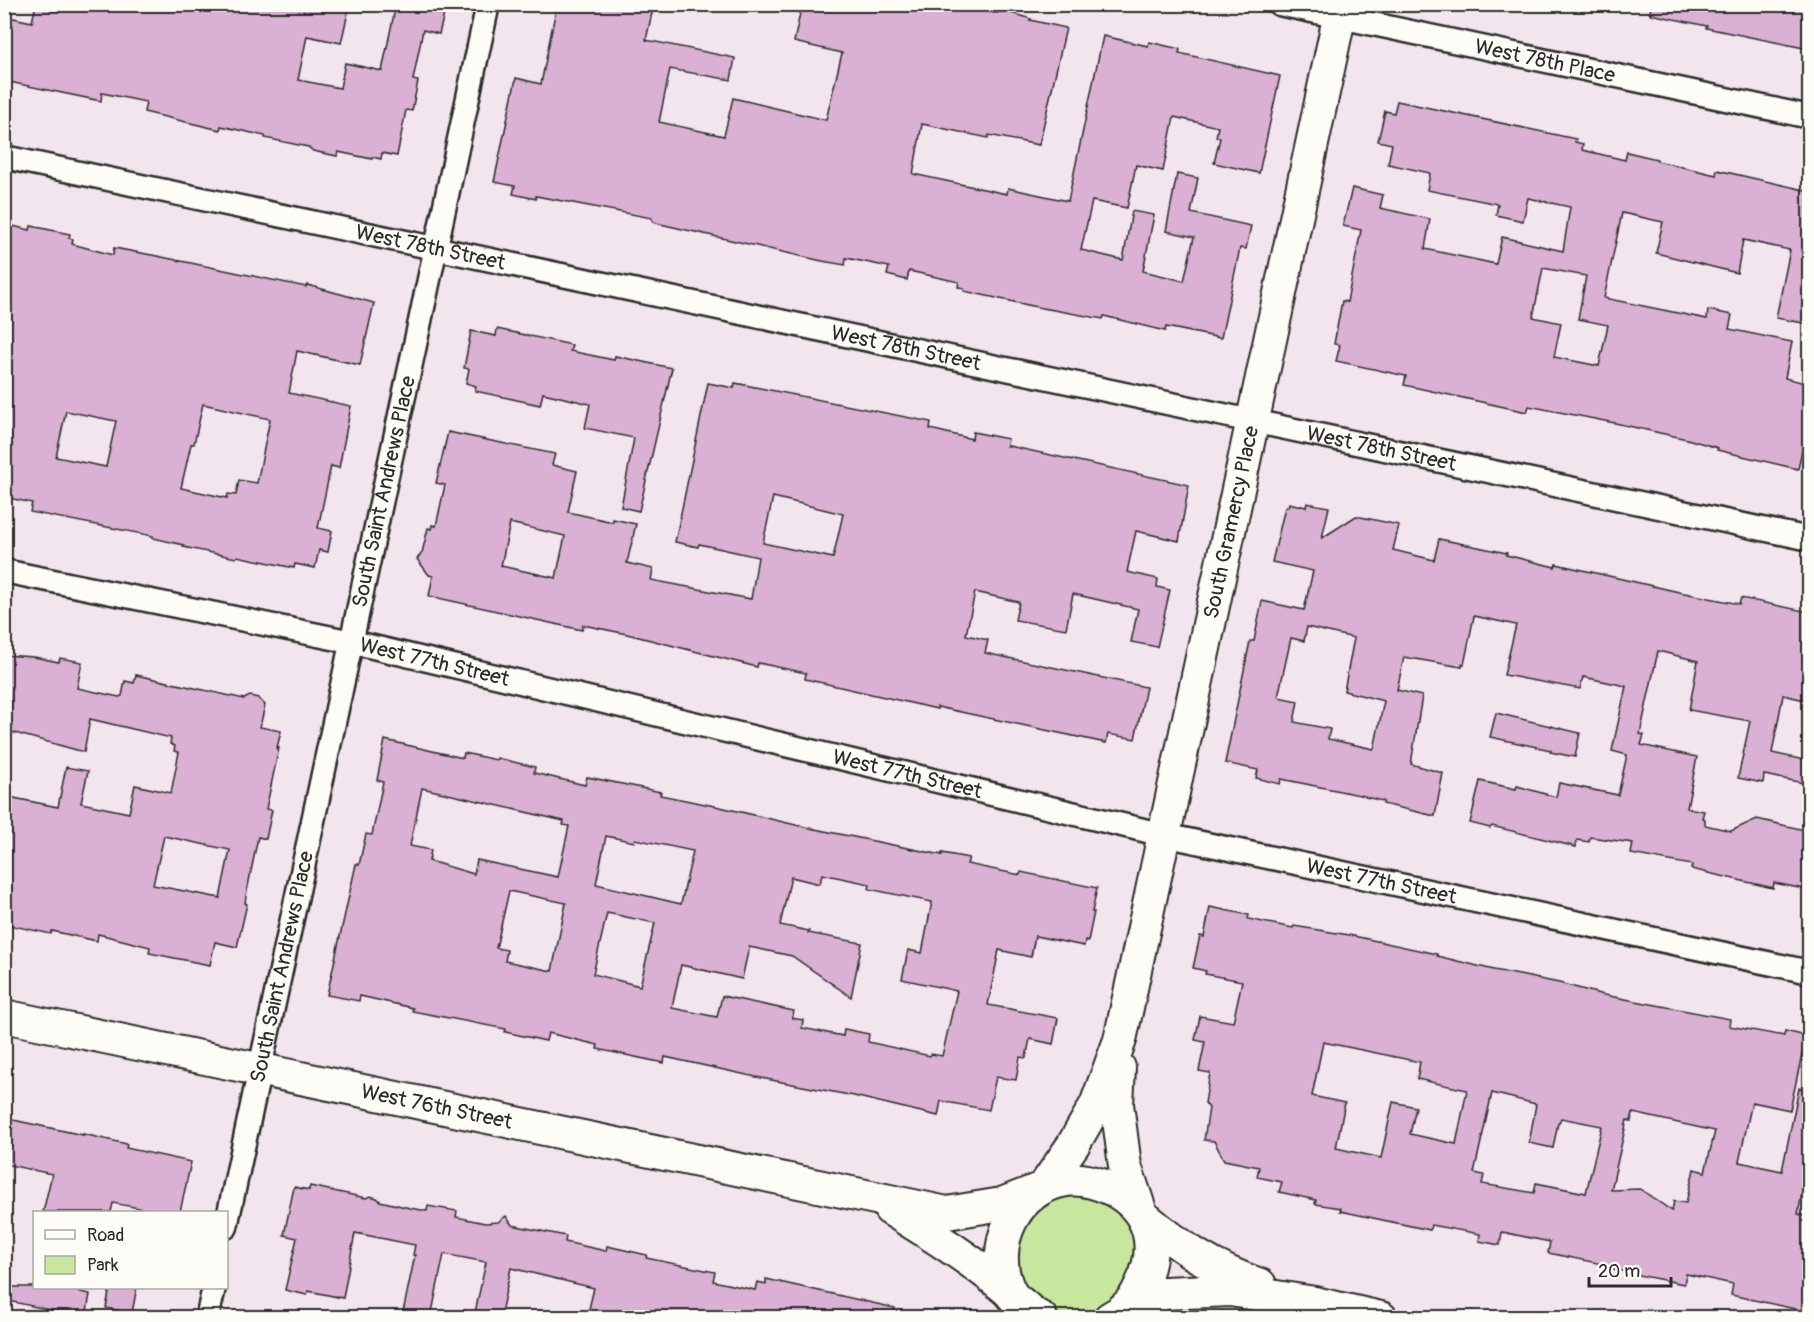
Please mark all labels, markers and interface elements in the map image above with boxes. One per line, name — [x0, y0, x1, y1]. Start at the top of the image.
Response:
street label: West 78th Place — [1472, 33, 1618, 89]
street label: West 78th Street — [353, 218, 508, 276]
street label: West 78th Street — [829, 319, 984, 377]
street label: South Saint Andrews Place — [346, 373, 422, 610]
street label: West 78th Street — [1304, 419, 1459, 477]
street label: South Gramercy Place — [1197, 423, 1265, 621]
street label: West 77th Street — [357, 631, 513, 693]
street label: West 77th Street — [830, 743, 985, 805]
street label: South Saint Andrews Place — [244, 848, 320, 1085]
street label: West 77th Street — [1304, 852, 1459, 910]
street label: West 76th Street — [359, 1077, 515, 1135]
legend — [33, 1211, 228, 1289]
text: Road — [87, 1224, 124, 1247]
scale bar — [1589, 1250, 1672, 1288]
text: Park — [87, 1254, 119, 1277]
text: 20 m — [1598, 1260, 1640, 1283]

